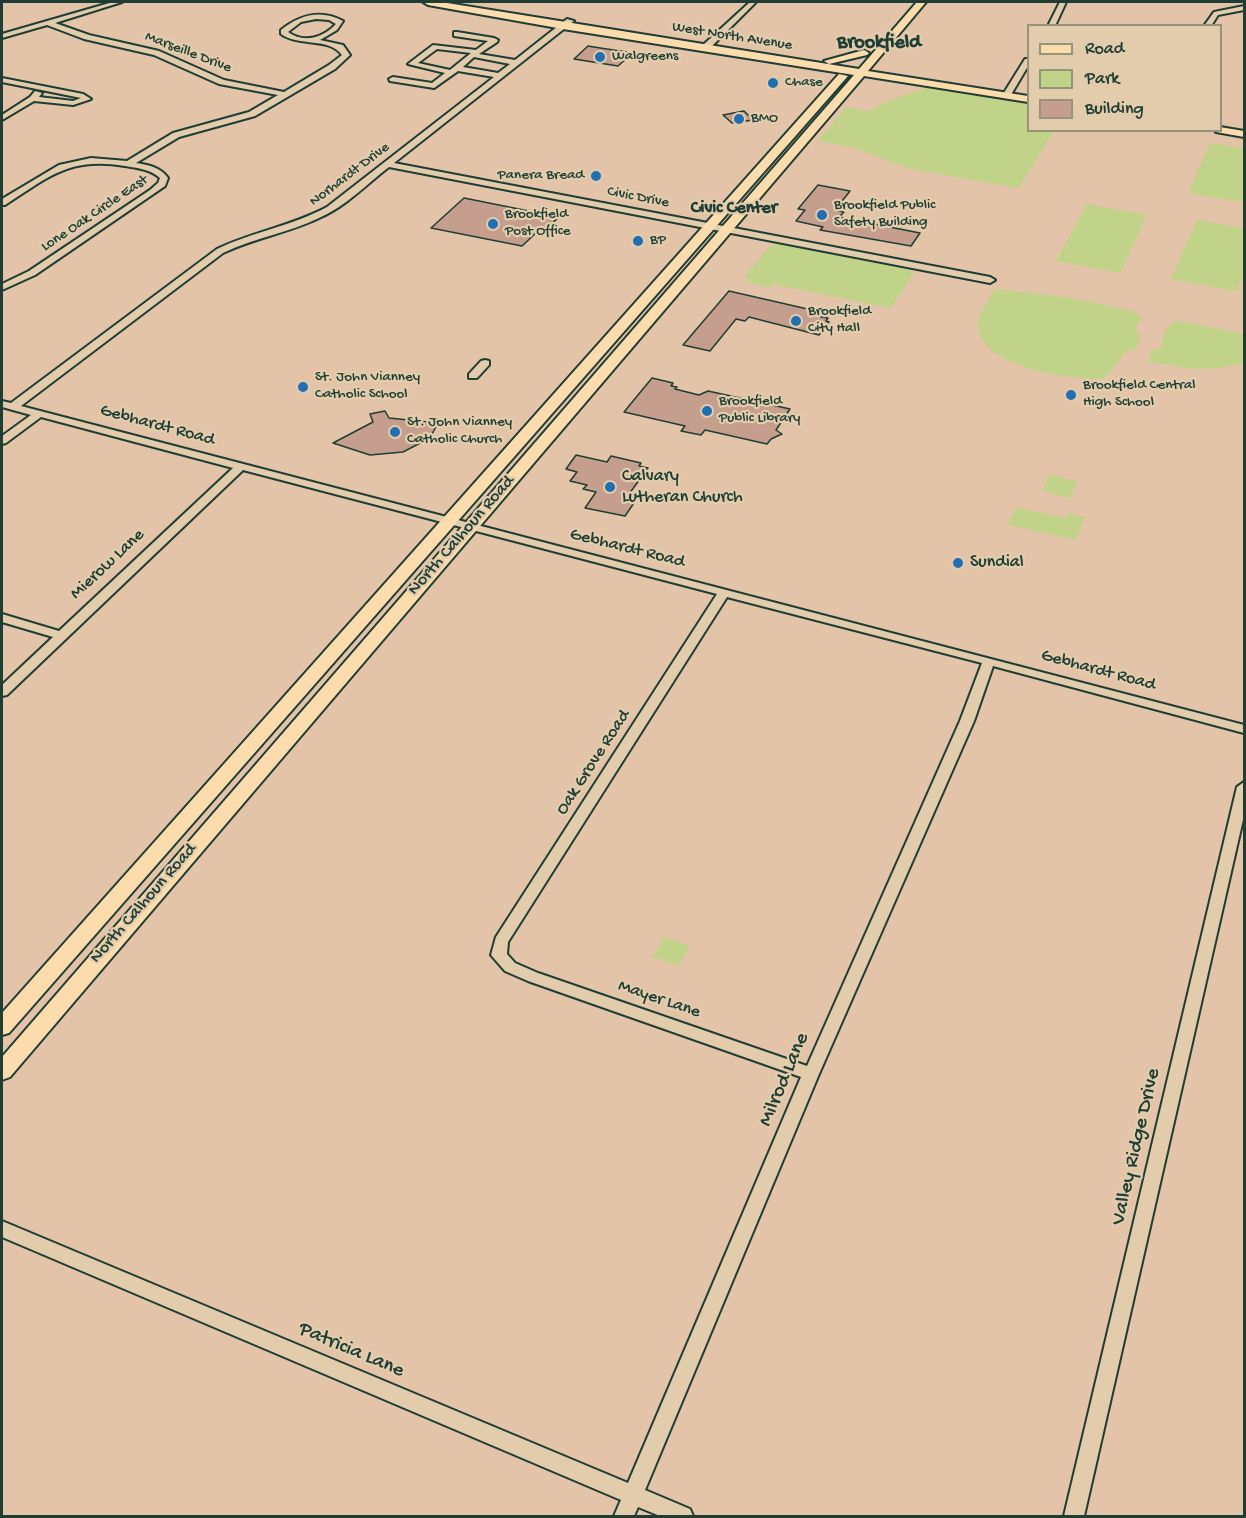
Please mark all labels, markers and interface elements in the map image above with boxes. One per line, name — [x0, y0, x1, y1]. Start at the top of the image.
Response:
street label: West North Avenue — [671, 19, 793, 55]
legend — [1027, 24, 1222, 132]
street label: Marseille Drive — [142, 28, 234, 78]
district label: Brookfield — [837, 32, 921, 56]
text: Road — [1085, 39, 1124, 60]
place label: Walgreens — [612, 48, 678, 66]
marker: Walgreens — [593, 50, 607, 64]
text: Park — [1085, 69, 1119, 90]
place label: Chase — [785, 74, 823, 92]
marker: Chase — [766, 76, 780, 90]
text: Building — [1085, 99, 1144, 120]
place label: BMO — [751, 110, 778, 128]
marker: BMO — [732, 112, 746, 126]
street label: Norhardt Drive — [306, 139, 394, 211]
place label: Panera Bread — [498, 167, 584, 185]
marker: Panera Bread — [589, 169, 603, 183]
street label: Lone Oak Circle East — [38, 172, 152, 256]
street label: Civic Drive — [606, 183, 670, 213]
place label: Brookfield Public Safety Building — [834, 197, 935, 232]
district label: Civic Center — [691, 198, 777, 220]
place label: Brookfield Post Office — [505, 206, 571, 241]
marker: Brookfield Public Safety Building — [815, 208, 829, 222]
marker: Brookfield Post Office — [486, 217, 500, 231]
place label: BP — [650, 232, 666, 250]
marker: BP — [631, 234, 645, 248]
place label: Brookfield City Hall — [808, 303, 871, 338]
marker: Brookfield City Hall — [789, 314, 803, 328]
place label: St. John Vianney Catholic School — [315, 369, 420, 404]
place label: Brookfield Central High School — [1083, 377, 1196, 412]
marker: St. John Vianney Catholic School — [296, 380, 310, 394]
marker: Brookfield Central High School — [1064, 388, 1078, 402]
place label: Brookfield Public Library — [719, 393, 800, 428]
street label: Gebhardt Road — [97, 400, 217, 452]
marker: Brookfield Public Library — [700, 404, 714, 418]
place label: St. John Vianney Catholic Church — [407, 414, 512, 449]
marker: St. John Vianney Catholic Church — [388, 425, 402, 439]
place label: Calvary Lutheran Church — [622, 466, 743, 508]
street label: North Calhoun Road — [404, 472, 520, 600]
marker: Calvary Lutheran Church — [603, 480, 617, 494]
street label: Gebhardt Road — [567, 524, 687, 574]
street label: Mierow Lane — [66, 525, 150, 605]
place label: Sundial — [970, 552, 1024, 574]
marker: Sundial — [951, 556, 965, 570]
street label: Gebhardt Road — [1038, 645, 1158, 697]
street label: Oak Grove Road — [552, 706, 636, 820]
street label: North Calhoun Road — [86, 840, 202, 968]
street label: Mayer Lane — [615, 976, 703, 1024]
street label: Milrod Lane — [754, 1029, 816, 1131]
street label: Valley Ridge Drive — [1107, 1066, 1167, 1228]
street label: Patricia Lane — [294, 1317, 408, 1385]

